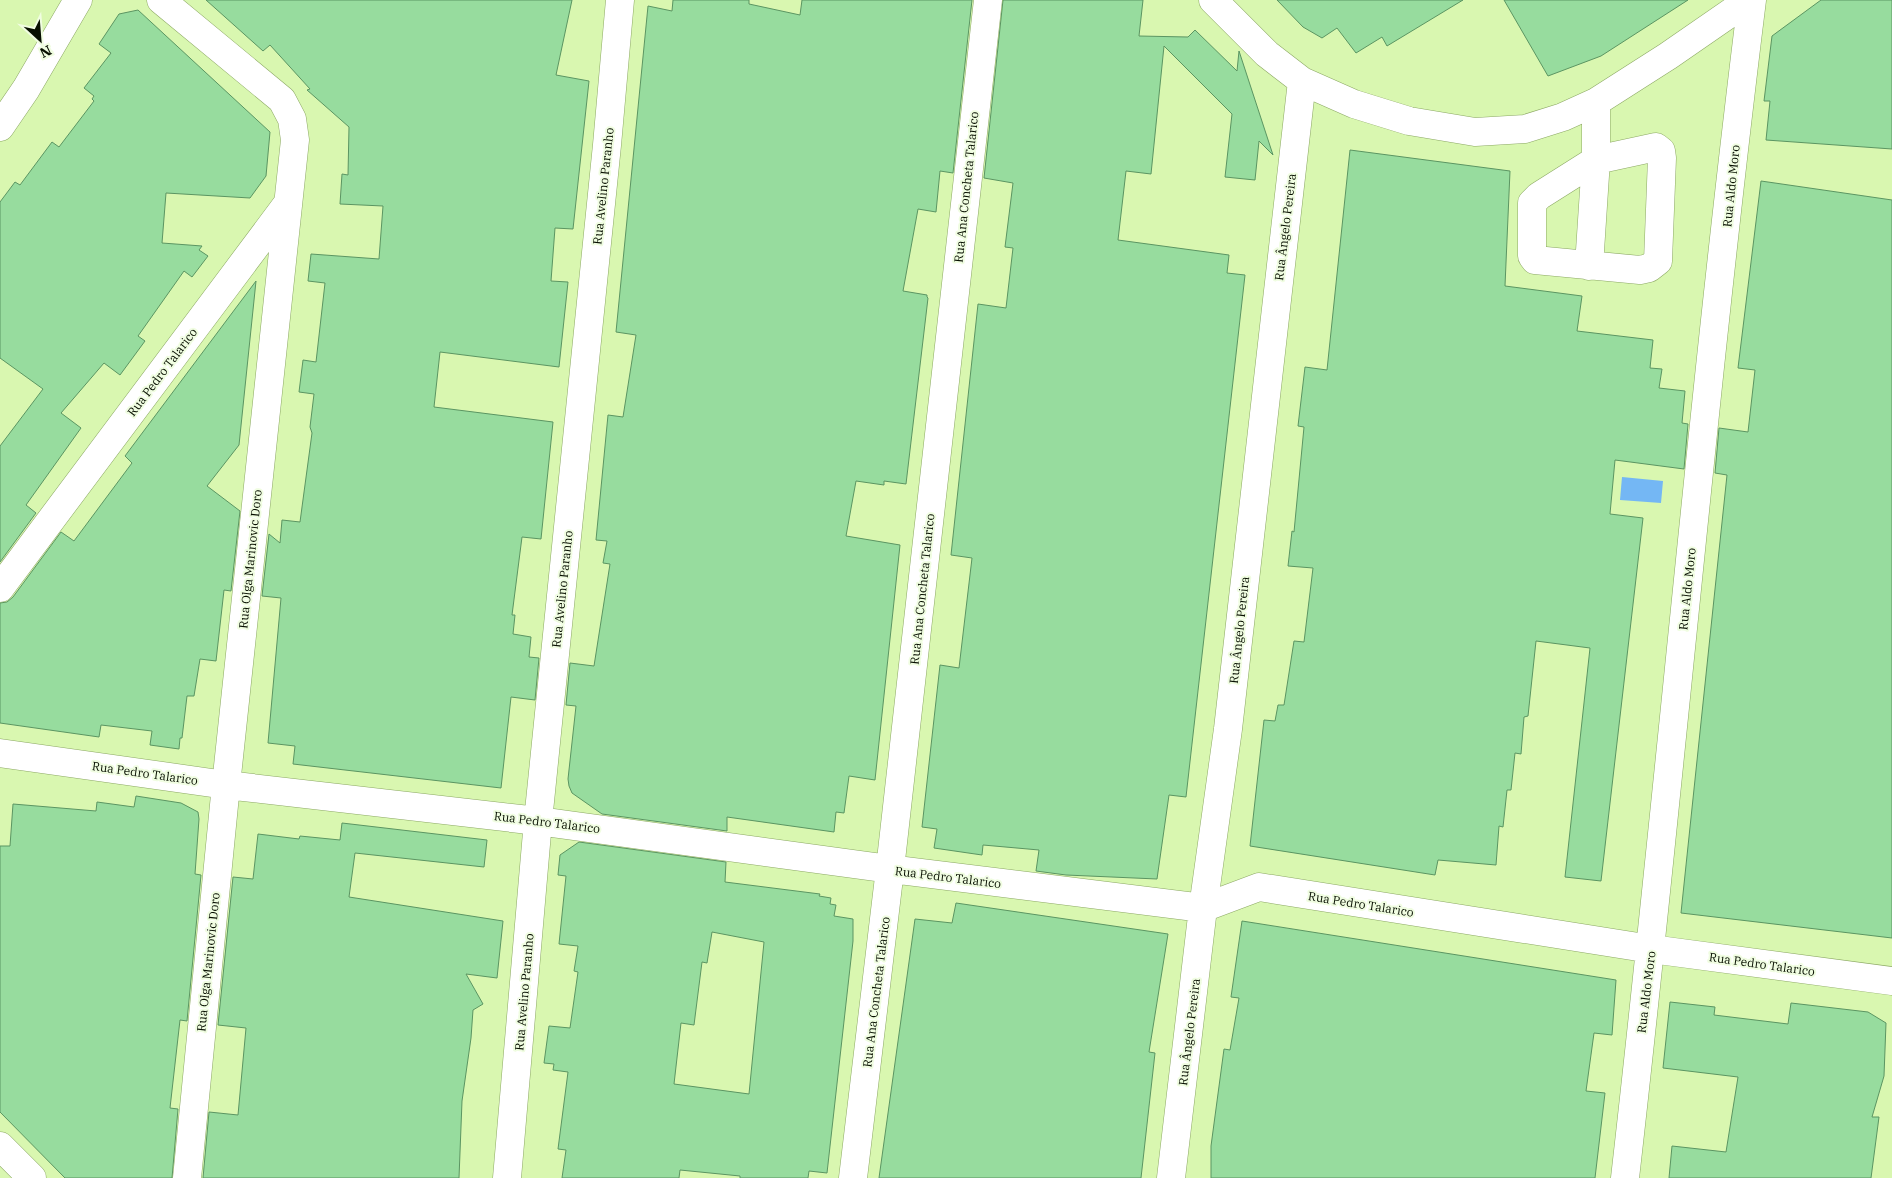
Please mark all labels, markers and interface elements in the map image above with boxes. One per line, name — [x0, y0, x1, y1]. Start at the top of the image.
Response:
north arrow — [15, 15, 65, 65]
text: N — [37, 41, 55, 62]
street label: Rua Ana Concheta Talarico — [951, 111, 981, 263]
street label: Rua Avelino Paranho — [589, 126, 617, 245]
street label: Rua Aldo Moro — [1719, 144, 1743, 228]
street label: Rua Ângelo Pereira — [1271, 172, 1299, 281]
street label: Rua Pedro Talarico — [124, 325, 200, 419]
street label: Rua Olga Marinovic Doro — [235, 489, 265, 629]
street label: Rua Ana Concheta Talarico — [907, 513, 937, 665]
street label: Rua Avelino Paranho — [548, 529, 576, 648]
street label: Rua Aldo Moro — [1675, 547, 1699, 631]
street label: Rua Ângelo Pereira — [1226, 575, 1252, 684]
street label: Rua Pedro Talarico — [91, 758, 199, 788]
street label: Rua Pedro Talarico — [493, 808, 601, 836]
street label: Rua Pedro Talarico — [894, 863, 1002, 891]
street label: Rua Pedro Talarico — [1307, 888, 1415, 920]
street label: Rua Olga Marinovic Doro — [193, 892, 223, 1032]
street label: Rua Ana Concheta Talarico — [859, 916, 893, 1068]
street label: Rua Avelino Paranho — [511, 932, 537, 1051]
street label: Rua Pedro Talarico — [1708, 949, 1816, 979]
street label: Rua Aldo Moro — [1634, 950, 1659, 1034]
street label: Rua Ângelo Pereira — [1175, 977, 1203, 1086]

